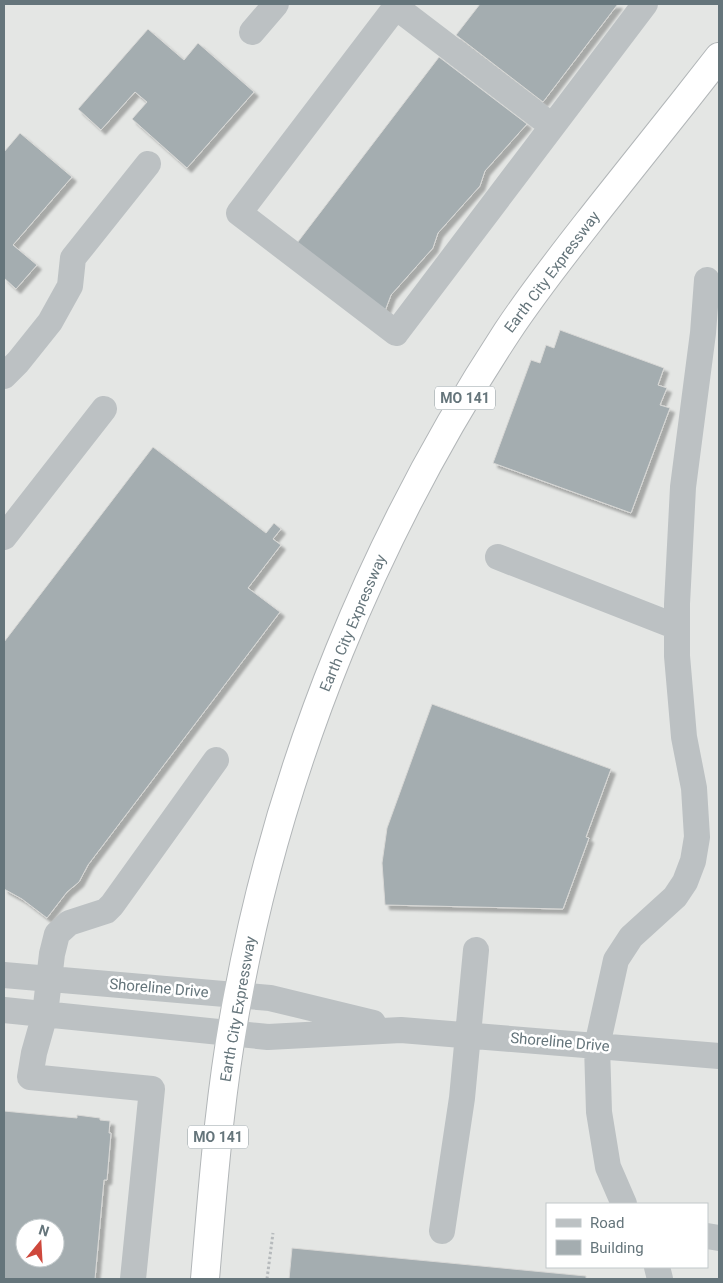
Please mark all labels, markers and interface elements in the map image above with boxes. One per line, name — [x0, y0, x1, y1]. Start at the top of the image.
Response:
street label: Earth City Expressway — [500, 208, 604, 336]
road number: MO 141 — [435, 386, 495, 409]
street label: Earth City Expressway — [316, 552, 390, 694]
street label: Earth City Expressway — [216, 935, 260, 1083]
street label: Shoreline Drive — [109, 975, 209, 1001]
street label: Shoreline Drive — [510, 1029, 610, 1055]
road number: MO 141 — [188, 1126, 248, 1148]
legend — [546, 1203, 708, 1268]
text: Road — [590, 1214, 624, 1232]
north arrow — [15, 1218, 65, 1268]
text: N — [37, 1221, 51, 1240]
text: Building — [590, 1239, 644, 1257]

